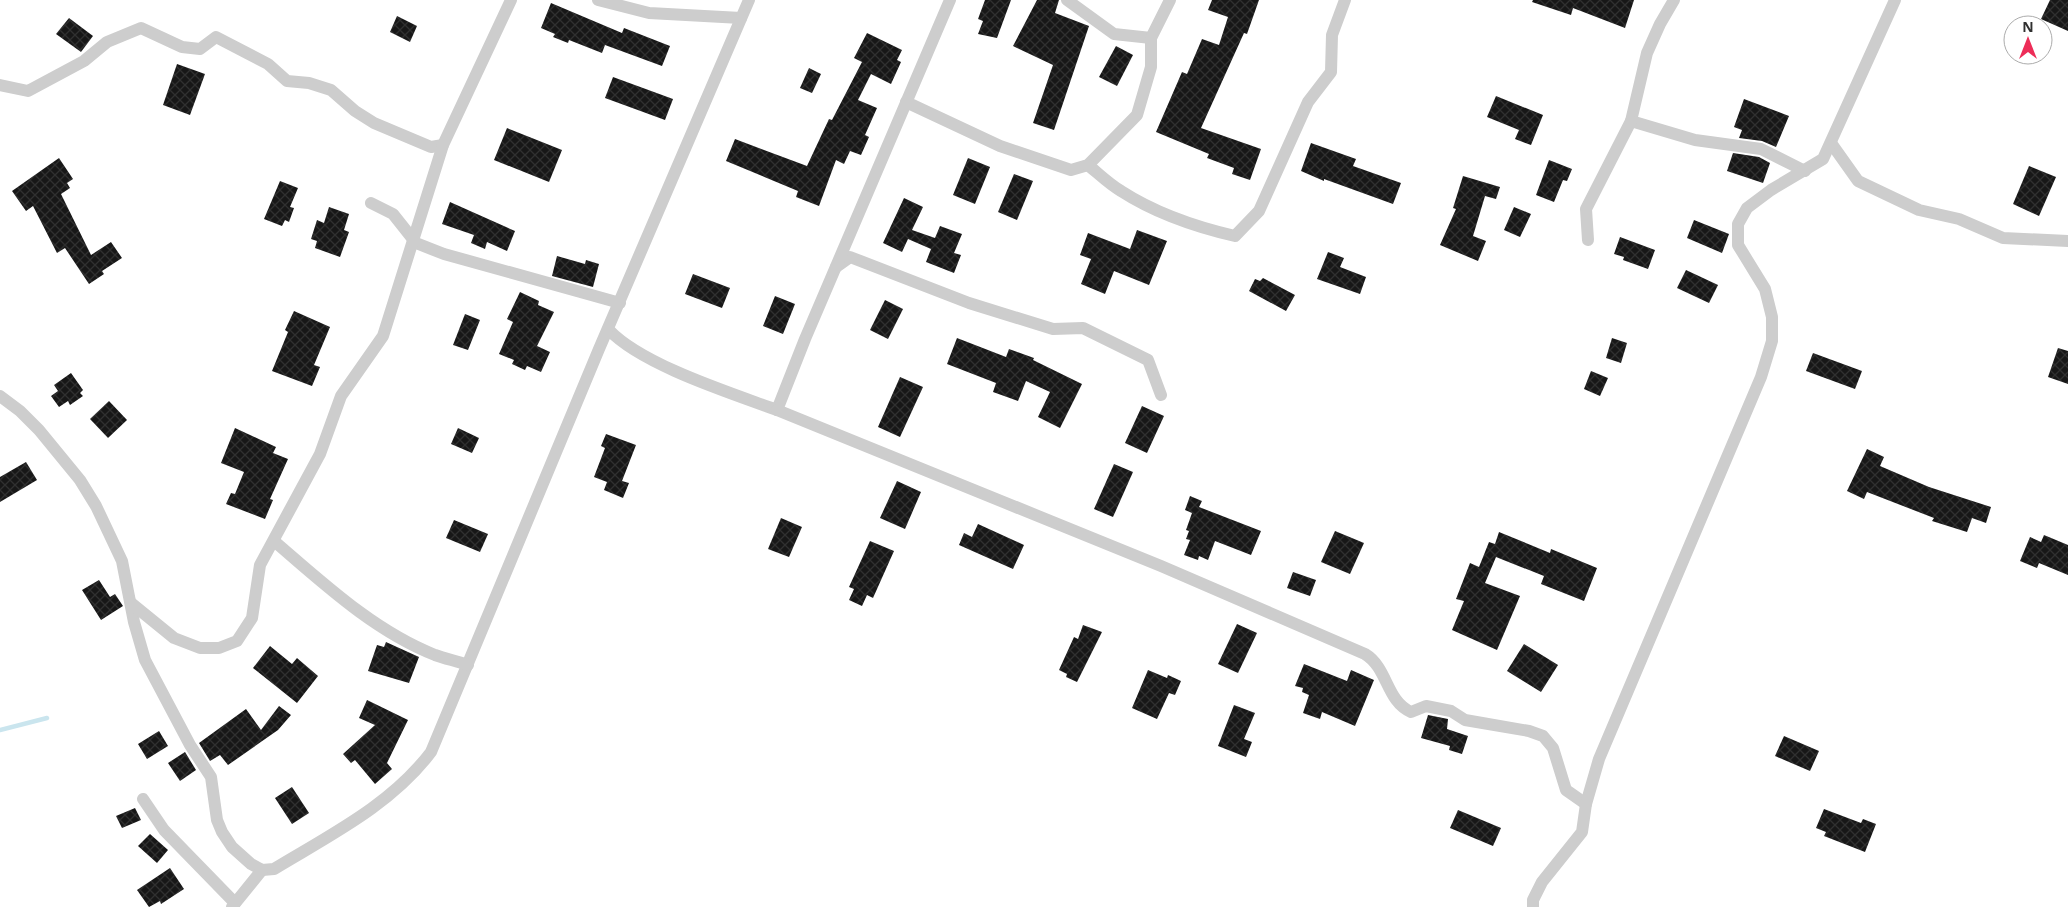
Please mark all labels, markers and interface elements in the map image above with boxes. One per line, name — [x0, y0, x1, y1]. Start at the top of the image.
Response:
north arrow — [2003, 15, 2053, 65]
text: N — [2022, 17, 2034, 36]

